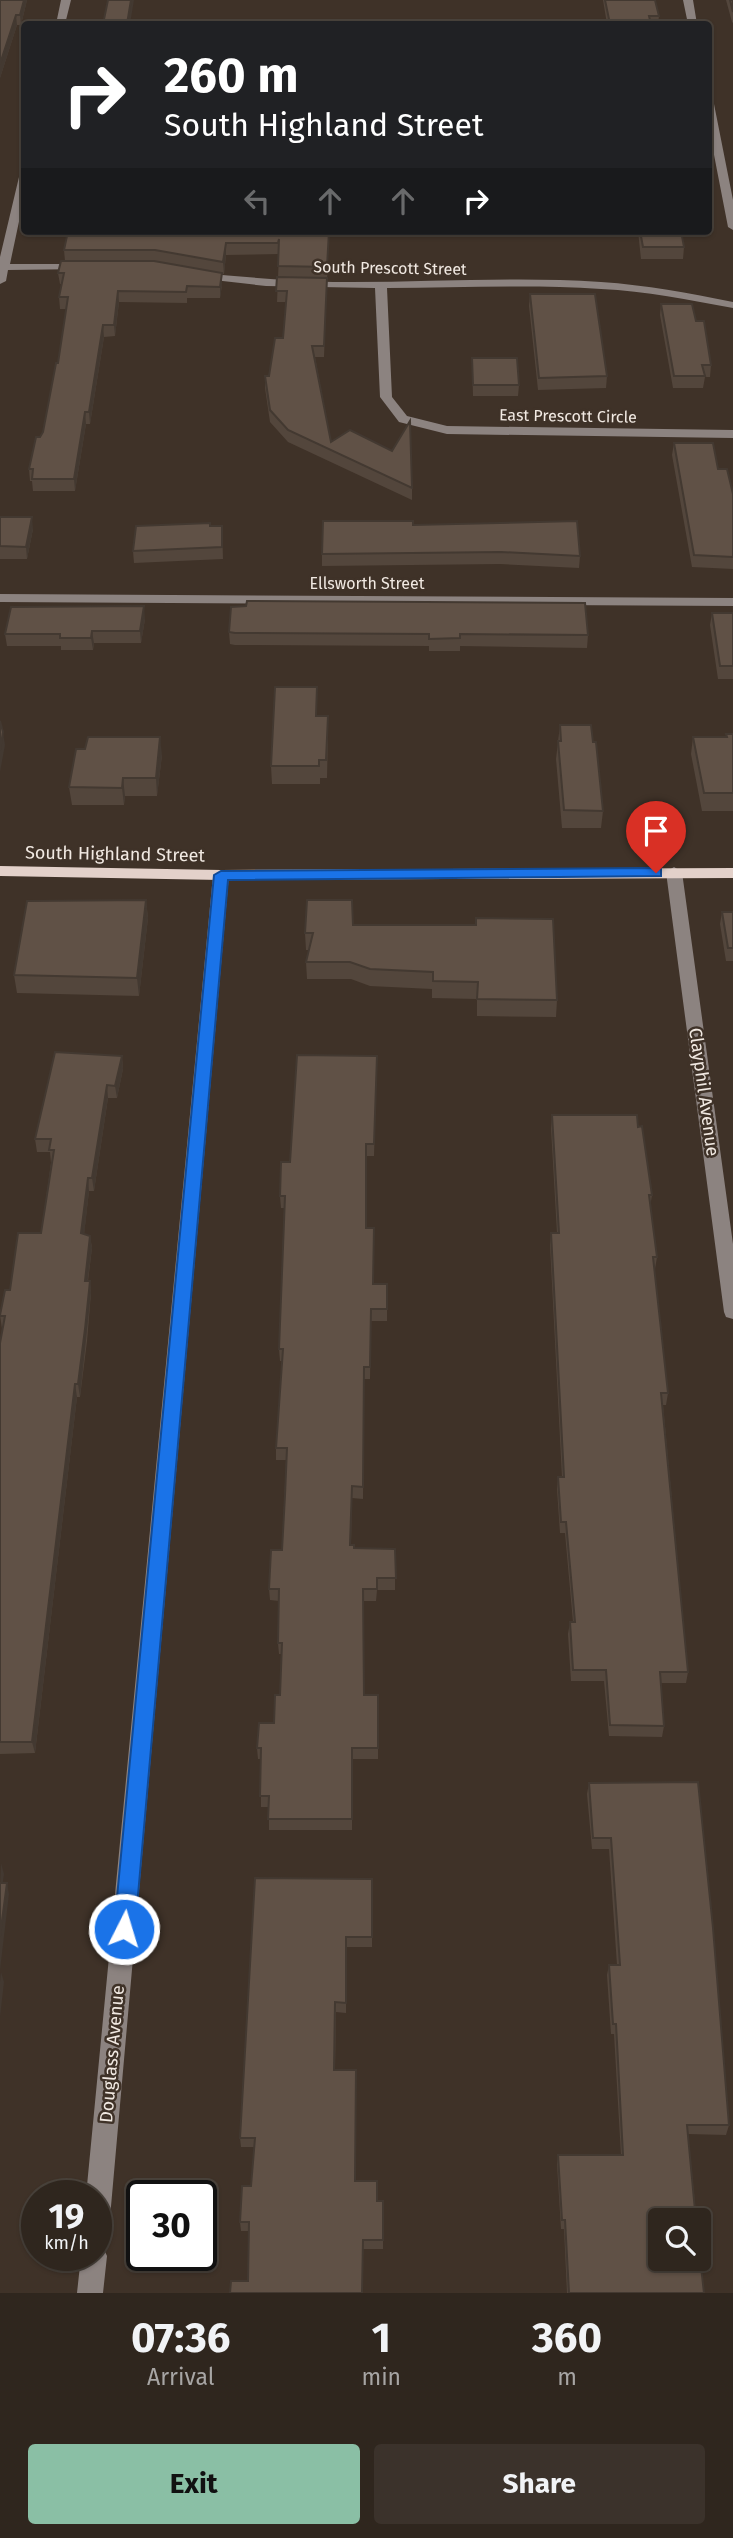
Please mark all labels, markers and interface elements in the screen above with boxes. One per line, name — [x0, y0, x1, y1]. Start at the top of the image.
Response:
text: 260 m — [164, 46, 299, 105]
icon: right — [49, 49, 140, 140]
text: South Highland Street — [164, 106, 484, 144]
icon: left — [238, 182, 276, 220]
icon: ahead — [311, 182, 349, 220]
icon: ahead — [384, 182, 422, 220]
icon: right — [457, 182, 495, 220]
street label: South Prescott Street — [313, 257, 467, 279]
street label: East Prescott Circle — [499, 405, 637, 427]
street label: Ellsworth Street — [310, 574, 425, 593]
pin — [626, 801, 686, 873]
icon: arrive — [637, 812, 675, 850]
street label: South Highland Street — [25, 841, 206, 867]
street label: Clayphil Avenue — [684, 1026, 724, 1158]
position arrow — [87, 1892, 161, 1966]
street label: Douglass Avenue — [95, 1984, 129, 2124]
speed limit sign: 30 — [126, 2180, 217, 2271]
text: 19 — [49, 2195, 84, 2237]
map controls — [648, 2208, 711, 2271]
button: search — [648, 2208, 711, 2271]
text: km/h — [44, 2232, 89, 2254]
text: 07:36 — [131, 2313, 231, 2363]
text: 1 — [372, 2313, 391, 2363]
text: 360 — [532, 2313, 602, 2363]
text: Arrival — [147, 2363, 214, 2391]
text: min — [361, 2363, 401, 2391]
text: m — [557, 2363, 577, 2391]
button: Exit — [28, 2444, 360, 2524]
button: Share — [374, 2444, 705, 2524]

